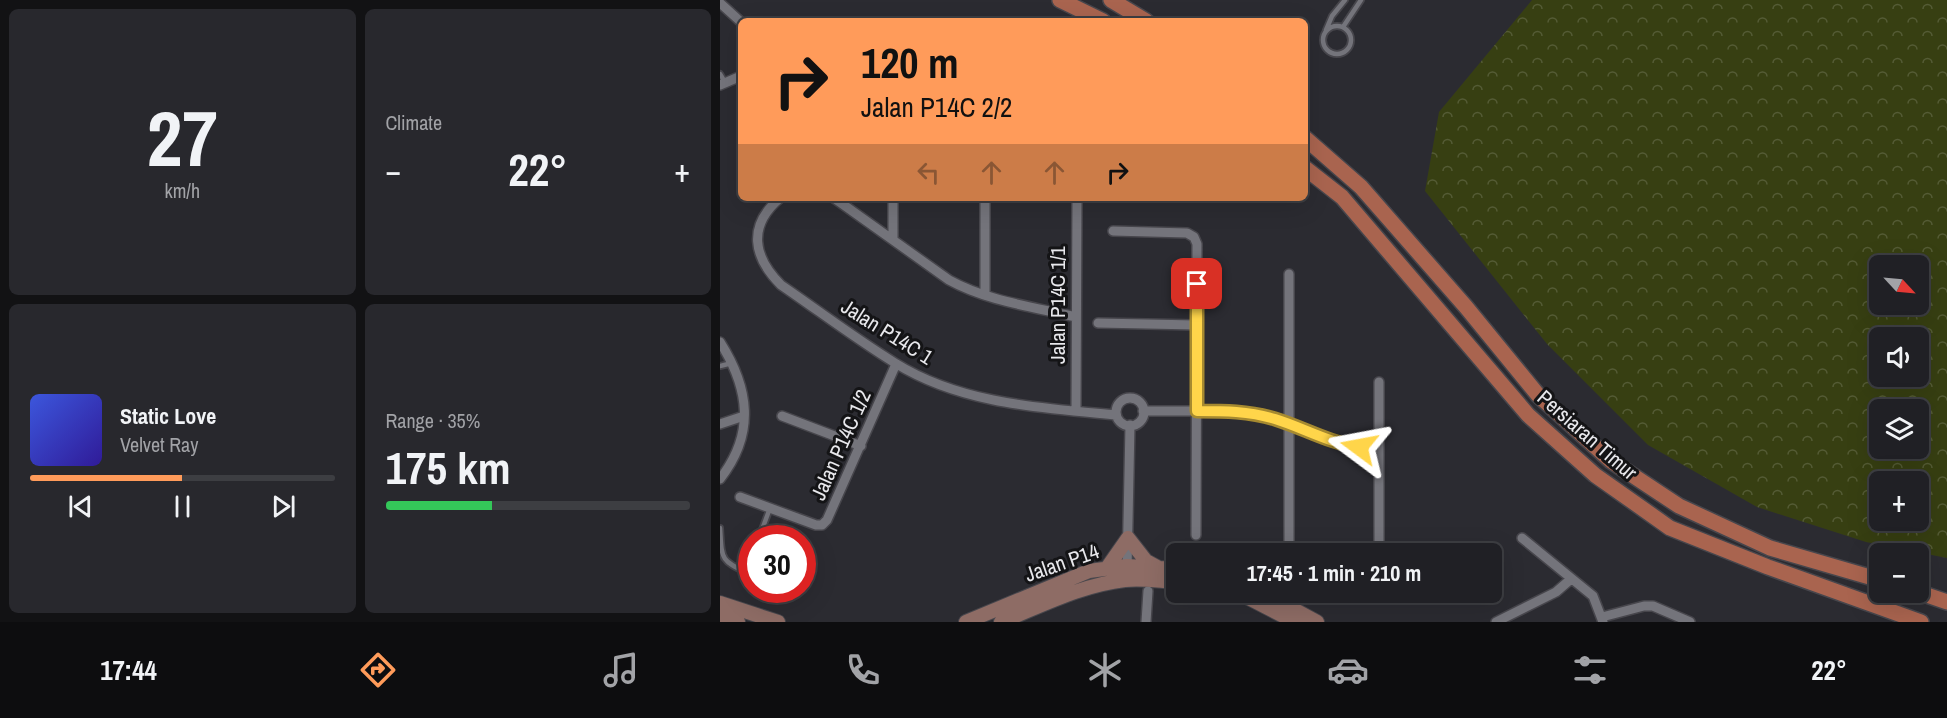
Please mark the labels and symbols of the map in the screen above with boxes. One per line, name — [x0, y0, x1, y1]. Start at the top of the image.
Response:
street label: Jalan P14C 1/1 — [1043, 246, 1072, 364]
north arrow — [1869, 255, 1929, 315]
pin — [1171, 258, 1222, 309]
street label: Jalan P14C 1 — [836, 292, 939, 371]
street label: Persiaran Timur — [1531, 383, 1644, 486]
street label: Jalan P14C 1/2 — [803, 385, 878, 504]
position arrow — [1327, 415, 1391, 479]
speed limit sign: 30 — [738, 525, 816, 603]
street label: Jalan P14 — [1021, 536, 1103, 589]

